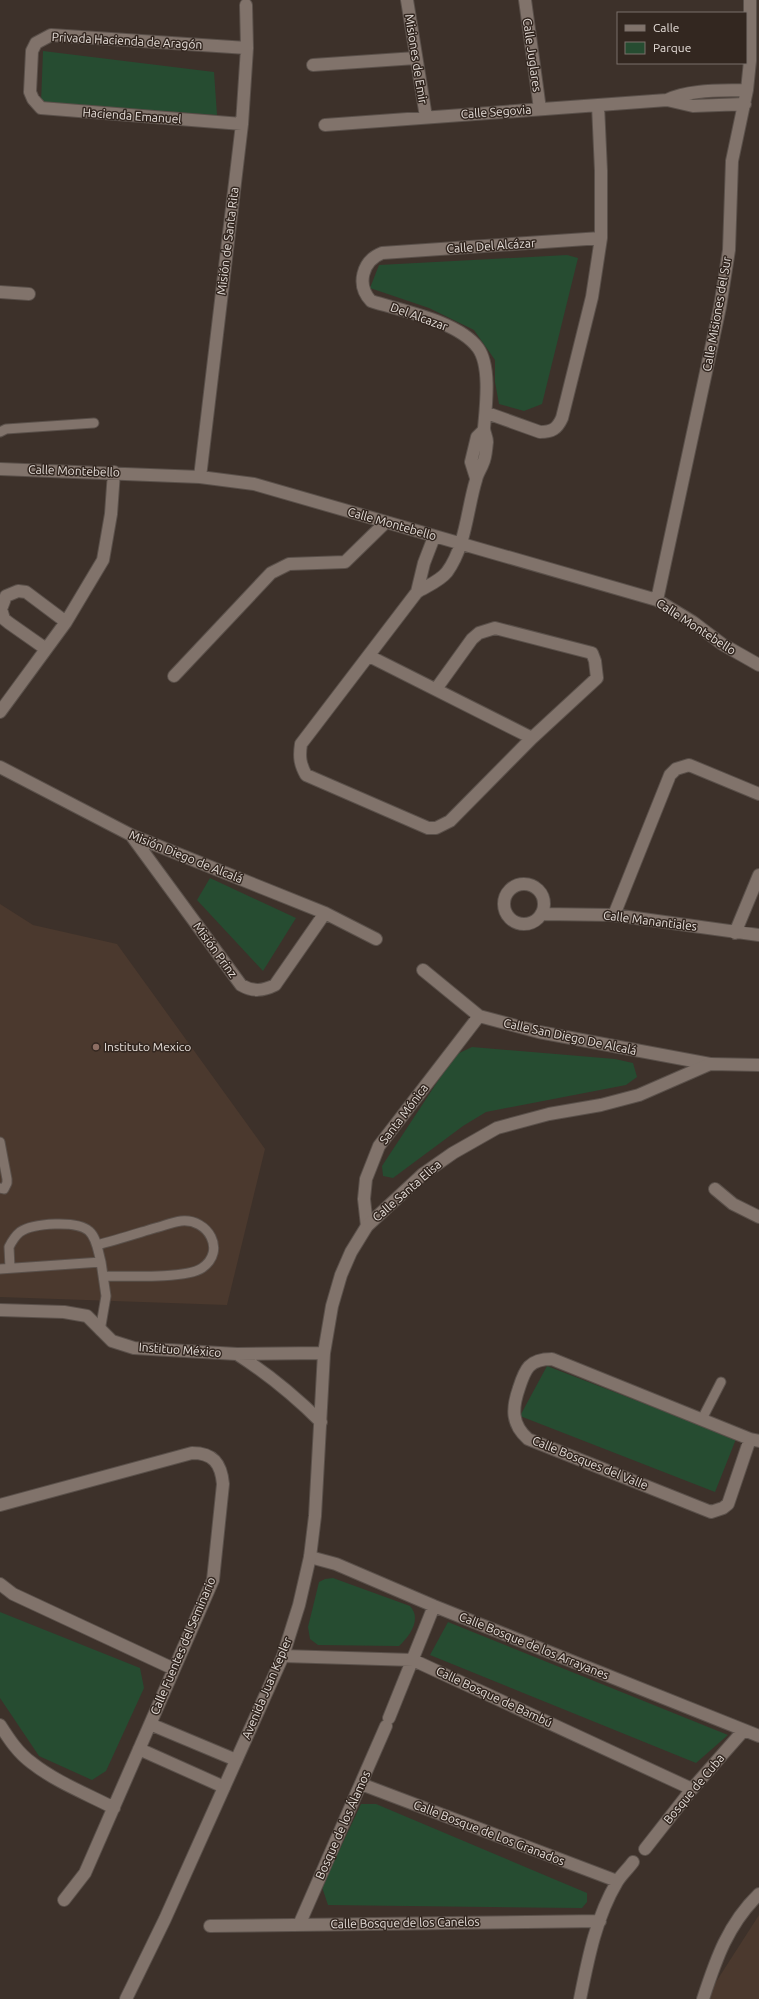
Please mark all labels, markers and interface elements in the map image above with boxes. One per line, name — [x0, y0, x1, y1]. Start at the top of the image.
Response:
legend — [617, 12, 747, 64]
street label: Misiones de Emir — [403, 13, 430, 105]
street label: Calle Juglares — [521, 17, 544, 93]
text: Calle — [653, 21, 679, 34]
street label: Privada Hacienda de Aragón — [51, 30, 203, 51]
text: Parque — [653, 41, 691, 54]
street label: Calle Segovia — [460, 103, 532, 120]
street label: Hacienda Emanuel — [82, 106, 182, 125]
street label: Misión de Santa Rita — [214, 186, 241, 296]
street label: Calle Del Alcázar — [446, 236, 536, 255]
street label: Calle Misiones del Sur — [700, 255, 733, 372]
street label: Del Alcazar — [389, 300, 450, 333]
street label: Calle Montebello — [28, 462, 120, 479]
street label: Calle Montebello — [346, 505, 438, 542]
street label: Calle Montebello — [654, 596, 738, 657]
street label: Misión Diego de Alcalá — [128, 828, 245, 885]
street label: Calle Manantiales — [602, 908, 698, 933]
street label: Misión Prinz — [191, 920, 240, 980]
street label: Calle San Diego De Alcalá — [502, 1016, 638, 1057]
place label: Instituto Mexico — [104, 1040, 191, 1053]
marker: Instituto Mexico — [91, 1042, 101, 1052]
street label: Santa Mónica — [377, 1081, 430, 1146]
street label: Calle Santa Elisa — [370, 1157, 444, 1224]
street label: Instituo México — [138, 1340, 222, 1359]
street label: Calle Bosques del Valle — [530, 1433, 650, 1492]
street label: Calle Fuentes del Seminario — [148, 1575, 217, 1717]
street label: Calle Bosque de los Arrayanes — [457, 1609, 611, 1682]
street label: Avenida Juan Kepler — [239, 1634, 294, 1741]
street label: Calle Bosque de Bambú — [434, 1664, 554, 1729]
street label: Bosque de Cuba — [661, 1751, 726, 1826]
street label: Bosque de los Álamos — [313, 1769, 372, 1881]
street label: Calle Bosque de Los Granados — [412, 1798, 567, 1867]
street label: Calle Bosque de los Canelos — [330, 1915, 480, 1930]

